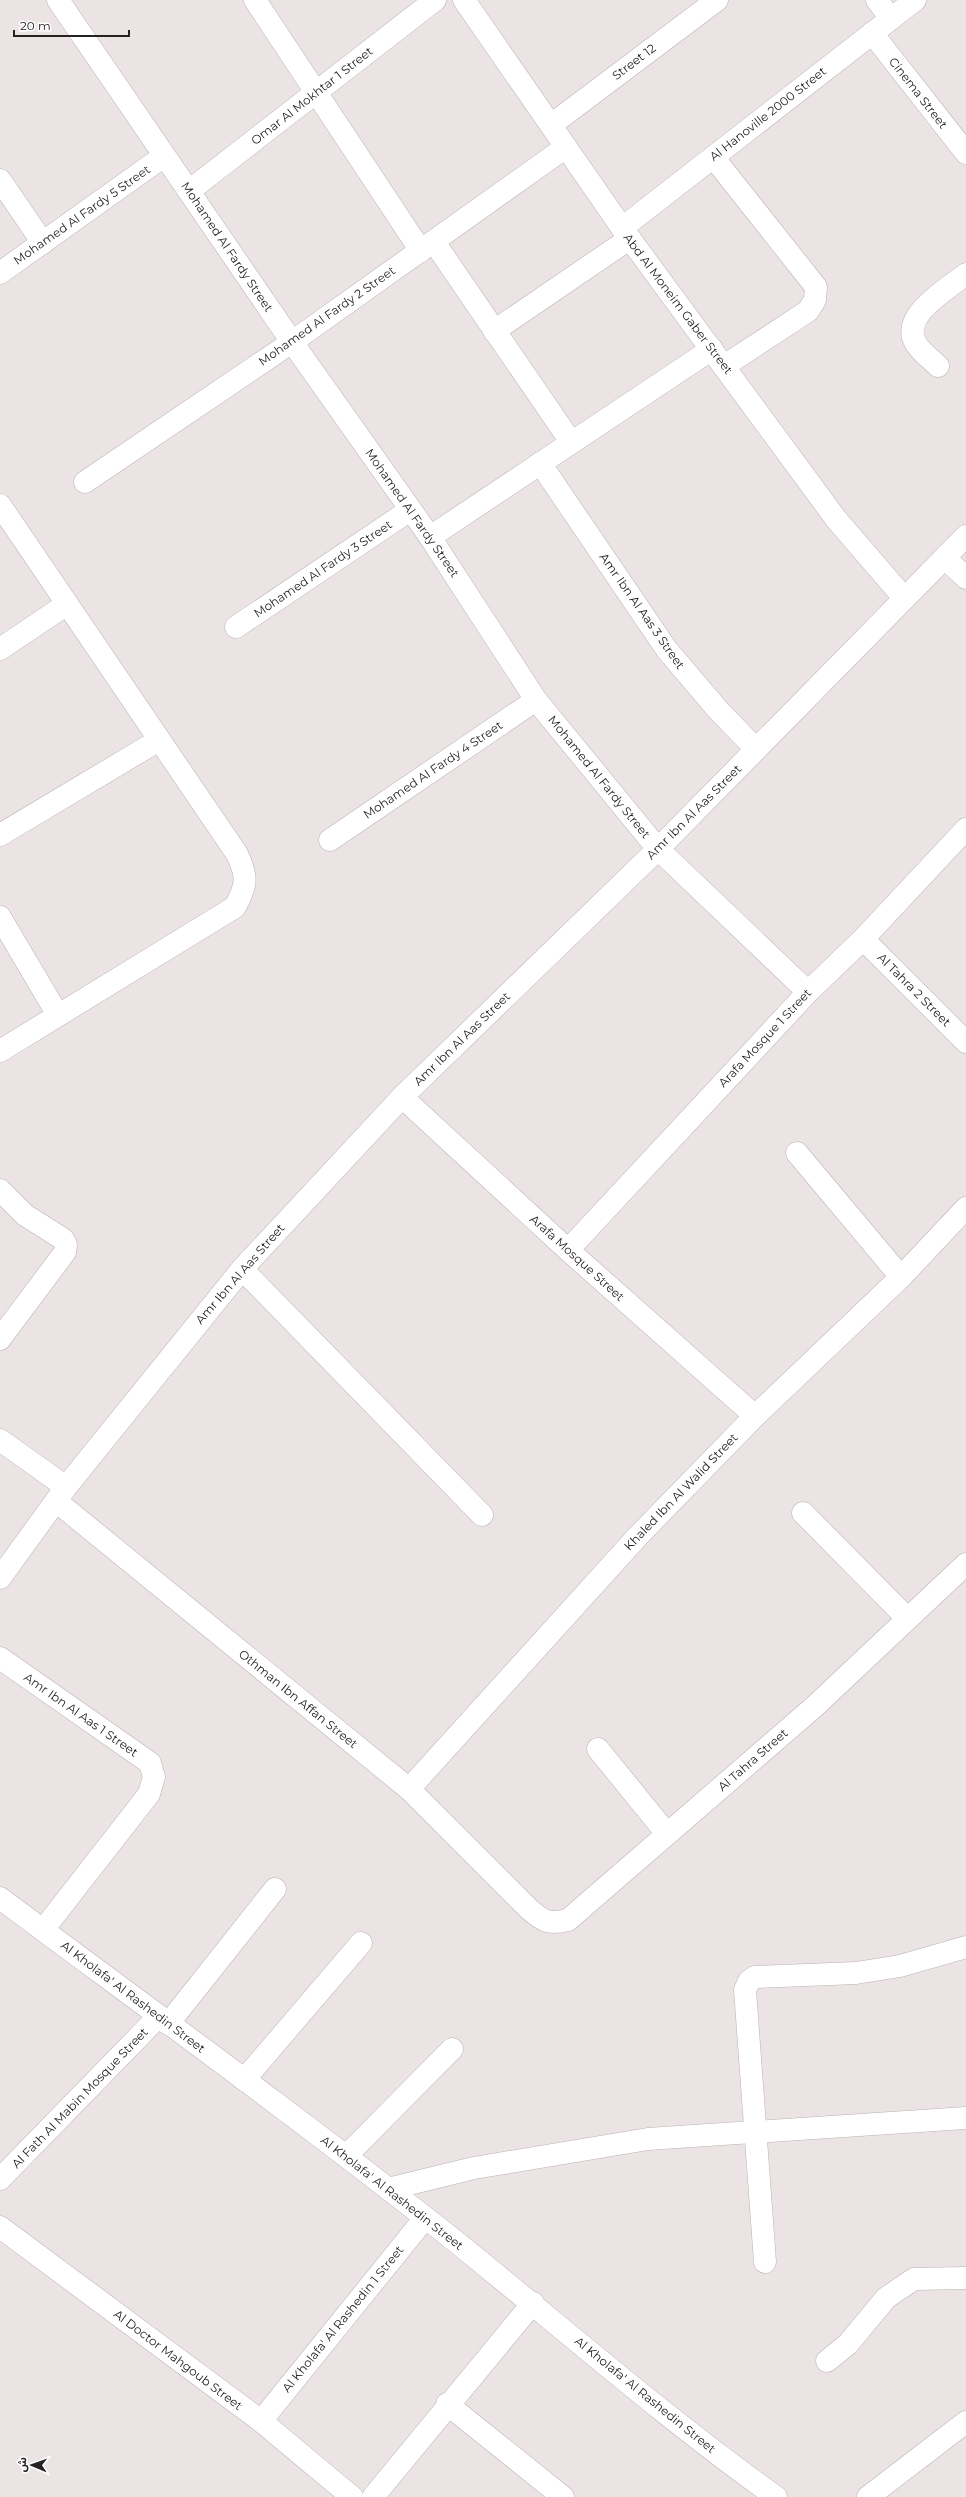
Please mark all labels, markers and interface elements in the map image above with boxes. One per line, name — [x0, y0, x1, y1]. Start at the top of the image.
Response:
scale bar — [14, 12, 129, 38]
text: 20 m — [20, 18, 51, 33]
street label: Street 12 — [609, 40, 659, 83]
street label: Omar Al Mokhtar 1 Street — [248, 43, 376, 148]
street label: Cinema Street — [886, 54, 951, 131]
street label: Al Hanoville 2000 Street — [706, 63, 829, 164]
street label: Mohamed Al Fardy 5 Street — [10, 162, 153, 268]
street label: Mohamed Al Fardy Street — [178, 179, 277, 315]
street label: Abd Al Moneim Gaber Street — [621, 230, 736, 377]
street label: Mohamed Al Fardy 2 Street — [255, 262, 398, 369]
street label: Mohamed Al Fardy Street — [362, 446, 463, 580]
street label: Mohamed Al Fardy 3 Street — [251, 517, 395, 620]
street label: Amr Ibn Al Aas 3 Street — [597, 550, 688, 672]
street label: Mohamed Al Fardy Street — [545, 712, 654, 841]
street label: Mohamed Al Fardy 4 Street — [360, 717, 505, 822]
street label: Amr Ibn Al Aas Street — [643, 761, 744, 862]
street label: Al Tahra 2 Street — [875, 950, 954, 1030]
street label: Arafa Mosque 1 Street — [715, 985, 814, 1090]
street label: Amr Ibn Al Aas Street — [410, 989, 513, 1089]
street label: Arafa Mosque Street — [527, 1211, 628, 1304]
street label: Amr Ibn Al Aas Street — [192, 1220, 287, 1327]
street label: Khaled Ibn Al Walid Street — [621, 1430, 741, 1553]
street label: Othman Ibn Affan Street — [236, 1646, 361, 1751]
street label: Amr Ibn Al Aas 1 Street — [21, 1670, 141, 1760]
street label: Al Tahra Street — [715, 1725, 791, 1794]
street label: Al Kholafa' Al Rashedin Street — [58, 1937, 209, 2056]
street label: Al Fath Al Mabin Mosque Street — [8, 2024, 151, 2171]
street label: Al Kholafa' Al Rashedin Street — [318, 2132, 467, 2253]
street label: Al Kholafa' Al Rashedin 1 Street — [279, 2242, 407, 2395]
street label: Al Doctor Mahgoub Street — [111, 2306, 246, 2413]
street label: Al Kholafa' Al Rashedin Street — [572, 2333, 719, 2456]
north arrow — [12, 2445, 52, 2485]
text: ش — [15, 2457, 29, 2472]

